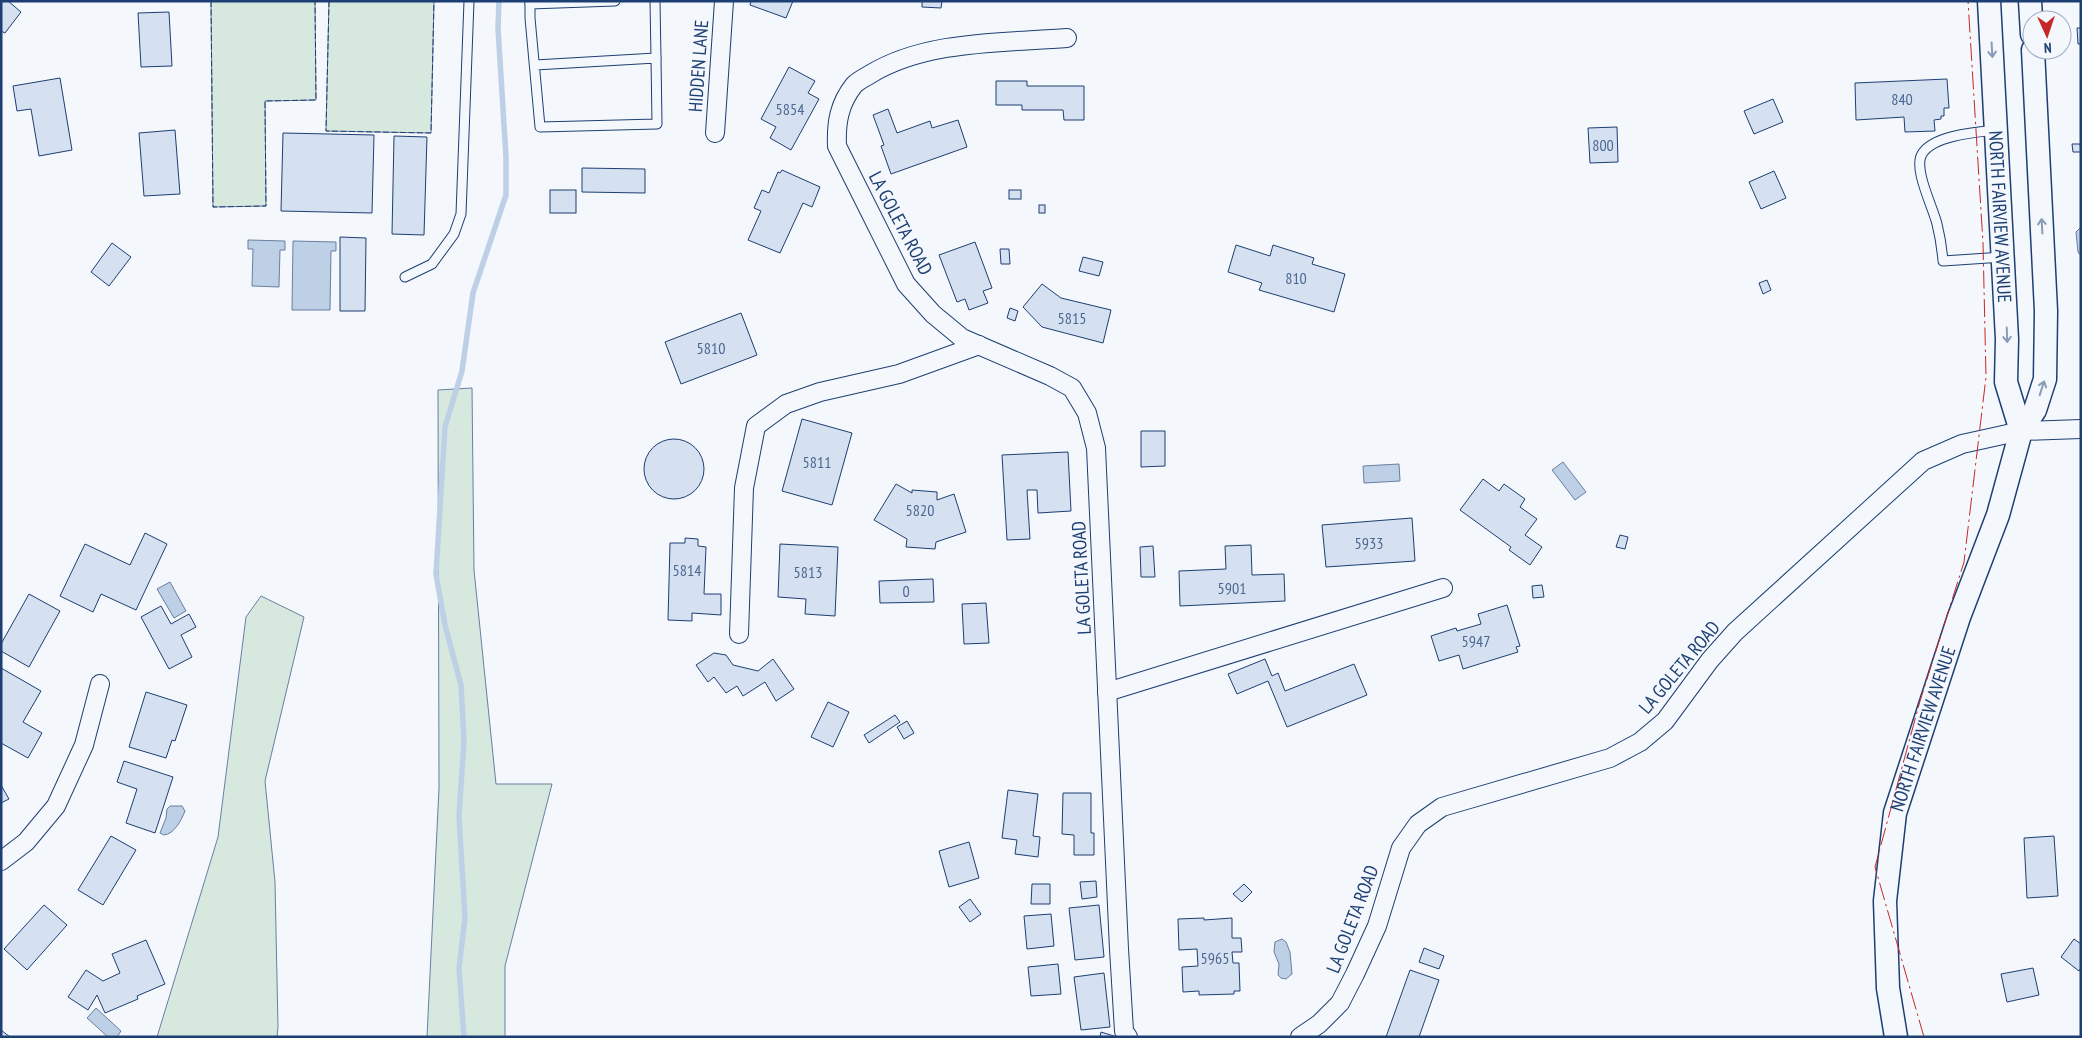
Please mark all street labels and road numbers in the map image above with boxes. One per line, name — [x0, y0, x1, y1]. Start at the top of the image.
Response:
street label: HIDDEN LANE — [683, 19, 713, 113]
street label: NORTH FAIRVIEW AVENUE — [1984, 130, 2017, 303]
street label: LA GOLETA ROAD — [864, 167, 938, 279]
street label: LA GOLETA ROAD — [1066, 521, 1096, 635]
street label: LA GOLETA ROAD — [1633, 616, 1725, 718]
street label: NORTH FAIRVIEW AVENUE — [1884, 643, 1961, 814]
street label: LA GOLETA ROAD — [1320, 862, 1384, 976]

